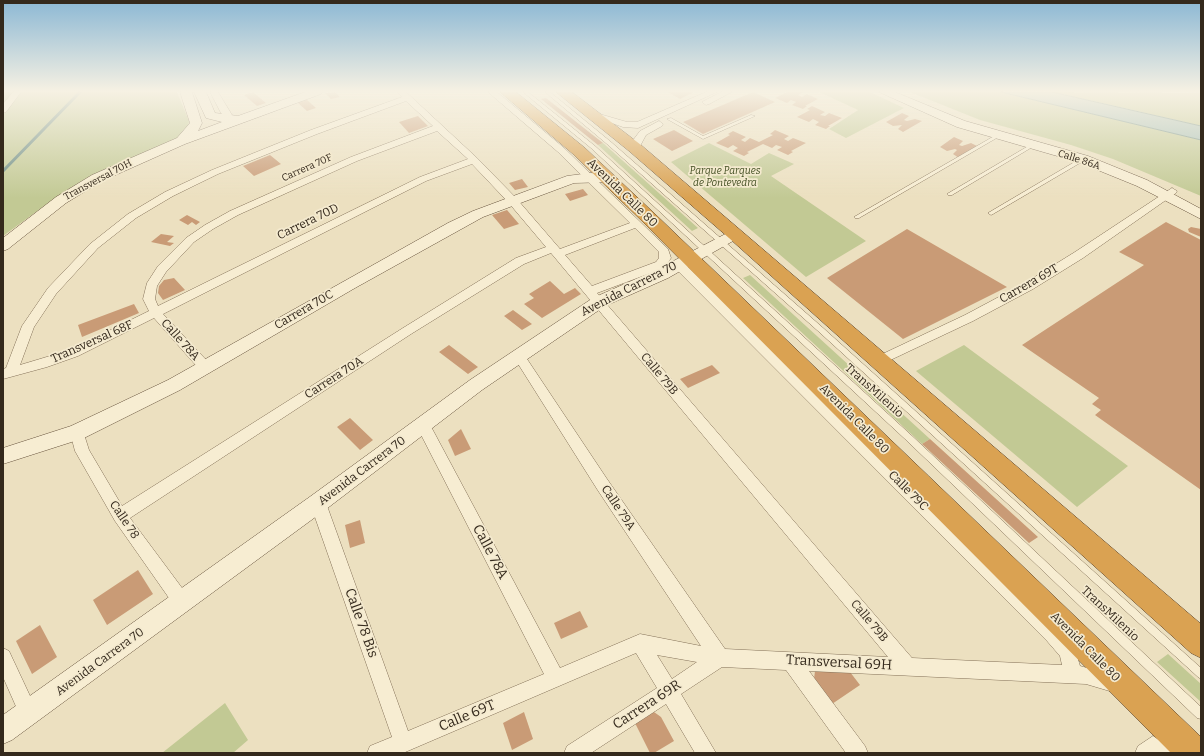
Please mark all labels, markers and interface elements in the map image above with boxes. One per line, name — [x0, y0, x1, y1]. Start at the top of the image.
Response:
street label: Calle 86A — [1056, 148, 1102, 172]
street label: Carrera 70F — [280, 152, 334, 184]
street label: Avenida Calle 80 — [584, 156, 660, 230]
street label: Transversal 70H — [62, 157, 134, 203]
park label: Parque Parques de Pontevedra — [690, 165, 760, 188]
street label: Carrera 70D — [275, 201, 341, 243]
street label: Avenida Carrera 70 — [579, 259, 679, 319]
street label: Carrera 69T — [997, 261, 1061, 307]
street label: Carrera 70C — [272, 287, 336, 333]
street label: Calle 78A — [158, 316, 202, 364]
street label: Transversal 68F — [49, 318, 135, 366]
street label: Calle 79B — [637, 350, 681, 398]
street label: Carrera 70A — [302, 354, 366, 402]
street label: TransMilenio — [842, 361, 906, 421]
street label: Avenida Calle 80 — [816, 381, 892, 457]
street label: Avenida Carrera 70 — [315, 433, 409, 509]
street label: Calle 79C — [885, 468, 931, 514]
street label: Calle 79A — [598, 483, 638, 533]
street label: Calle 78 — [106, 498, 142, 542]
street label: Calle 78A — [469, 522, 511, 582]
street label: TransMilenio — [1078, 584, 1142, 644]
street label: Calle 78 Bis — [341, 586, 381, 660]
street label: Calle 79B — [847, 597, 891, 645]
street label: Avenida Calle 80 — [1047, 609, 1123, 685]
street label: Avenida Carrera 70 — [53, 625, 147, 699]
street label: Transversal 69H — [786, 652, 892, 674]
street label: Carrera 69R — [610, 677, 684, 733]
street label: Calle 69T — [436, 697, 498, 735]

